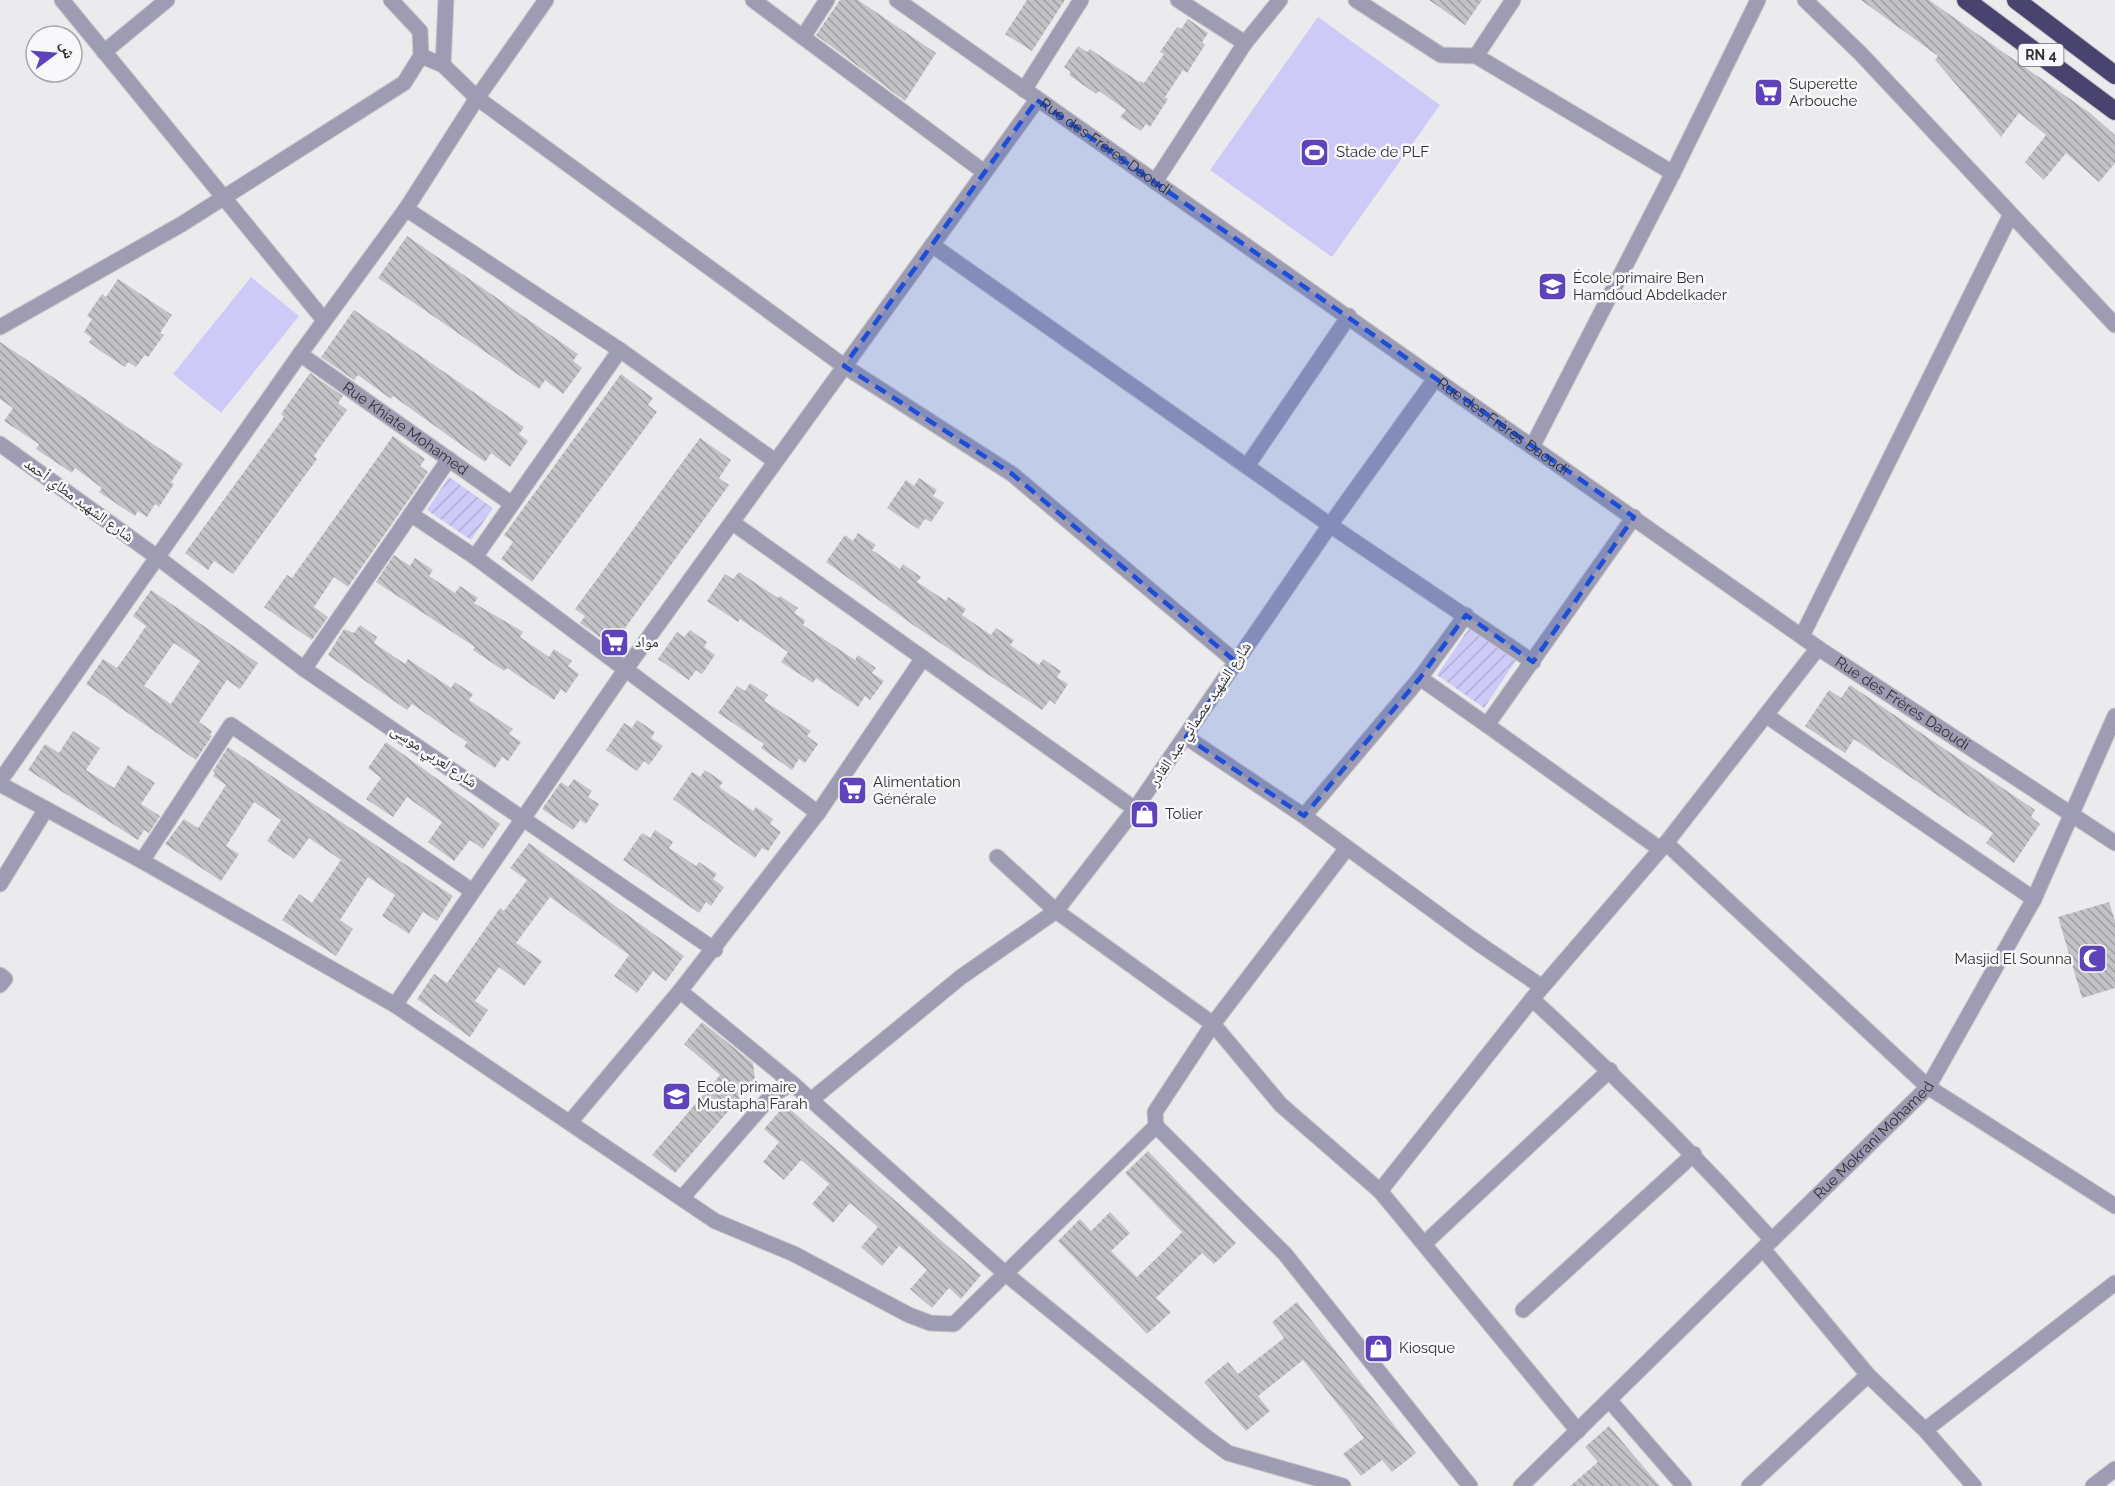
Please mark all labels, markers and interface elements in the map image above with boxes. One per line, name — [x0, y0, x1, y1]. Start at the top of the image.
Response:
north arrow — [24, 24, 84, 84]
text: ش — [56, 39, 79, 61]
road number: RN 4 — [2018, 44, 2064, 66]
place label: Superette Arbouche — [1789, 75, 1858, 110]
supermarket icon: Superette Arbouche — [1752, 77, 1784, 109]
street label: Rue des Frères Daoudi — [1036, 94, 1175, 199]
sports icon: Stade de PLF — [1299, 136, 1331, 168]
place label: Stade de PLF — [1336, 143, 1429, 161]
place label: École primaire Ben Hamdoud Abdelkader — [1573, 269, 1728, 304]
school or university icon: École primaire Ben Hamdoud Abdelkader — [1536, 271, 1568, 303]
street label: Rue des Frères Daoudi — [1434, 374, 1572, 479]
street label: Rue Khiate Mohamed — [339, 378, 472, 479]
street label: شارع الشهيد مطاي أحمد — [19, 454, 137, 548]
supermarket icon: مواد — [598, 626, 630, 658]
place label: مواد — [635, 633, 659, 651]
street label: شارع الشهيد عصماني عبد القادر — [1144, 638, 1257, 792]
street label: Rue des Frères Daoudi — [1832, 653, 1973, 754]
street label: شارع لعربي موسى — [386, 721, 481, 794]
place label: Alimentation Générale — [873, 773, 961, 808]
supermarket icon: Alimentation Générale — [836, 775, 868, 807]
shop icon: Tolier — [1128, 798, 1160, 830]
place label: Tolier — [1165, 805, 1204, 823]
mosque icon: Masjid El Sounna — [2077, 943, 2109, 975]
place label: Masjid El Sounna — [1955, 950, 2072, 968]
place label: Ecole primaire Mustapha Farah — [697, 1078, 808, 1113]
street label: Rue Mokrani Mohamed — [1810, 1078, 1938, 1203]
school or university icon: Ecole primaire Mustapha Farah — [660, 1080, 692, 1112]
shop icon: Kiosque — [1362, 1332, 1394, 1364]
place label: Kiosque — [1399, 1339, 1455, 1357]

